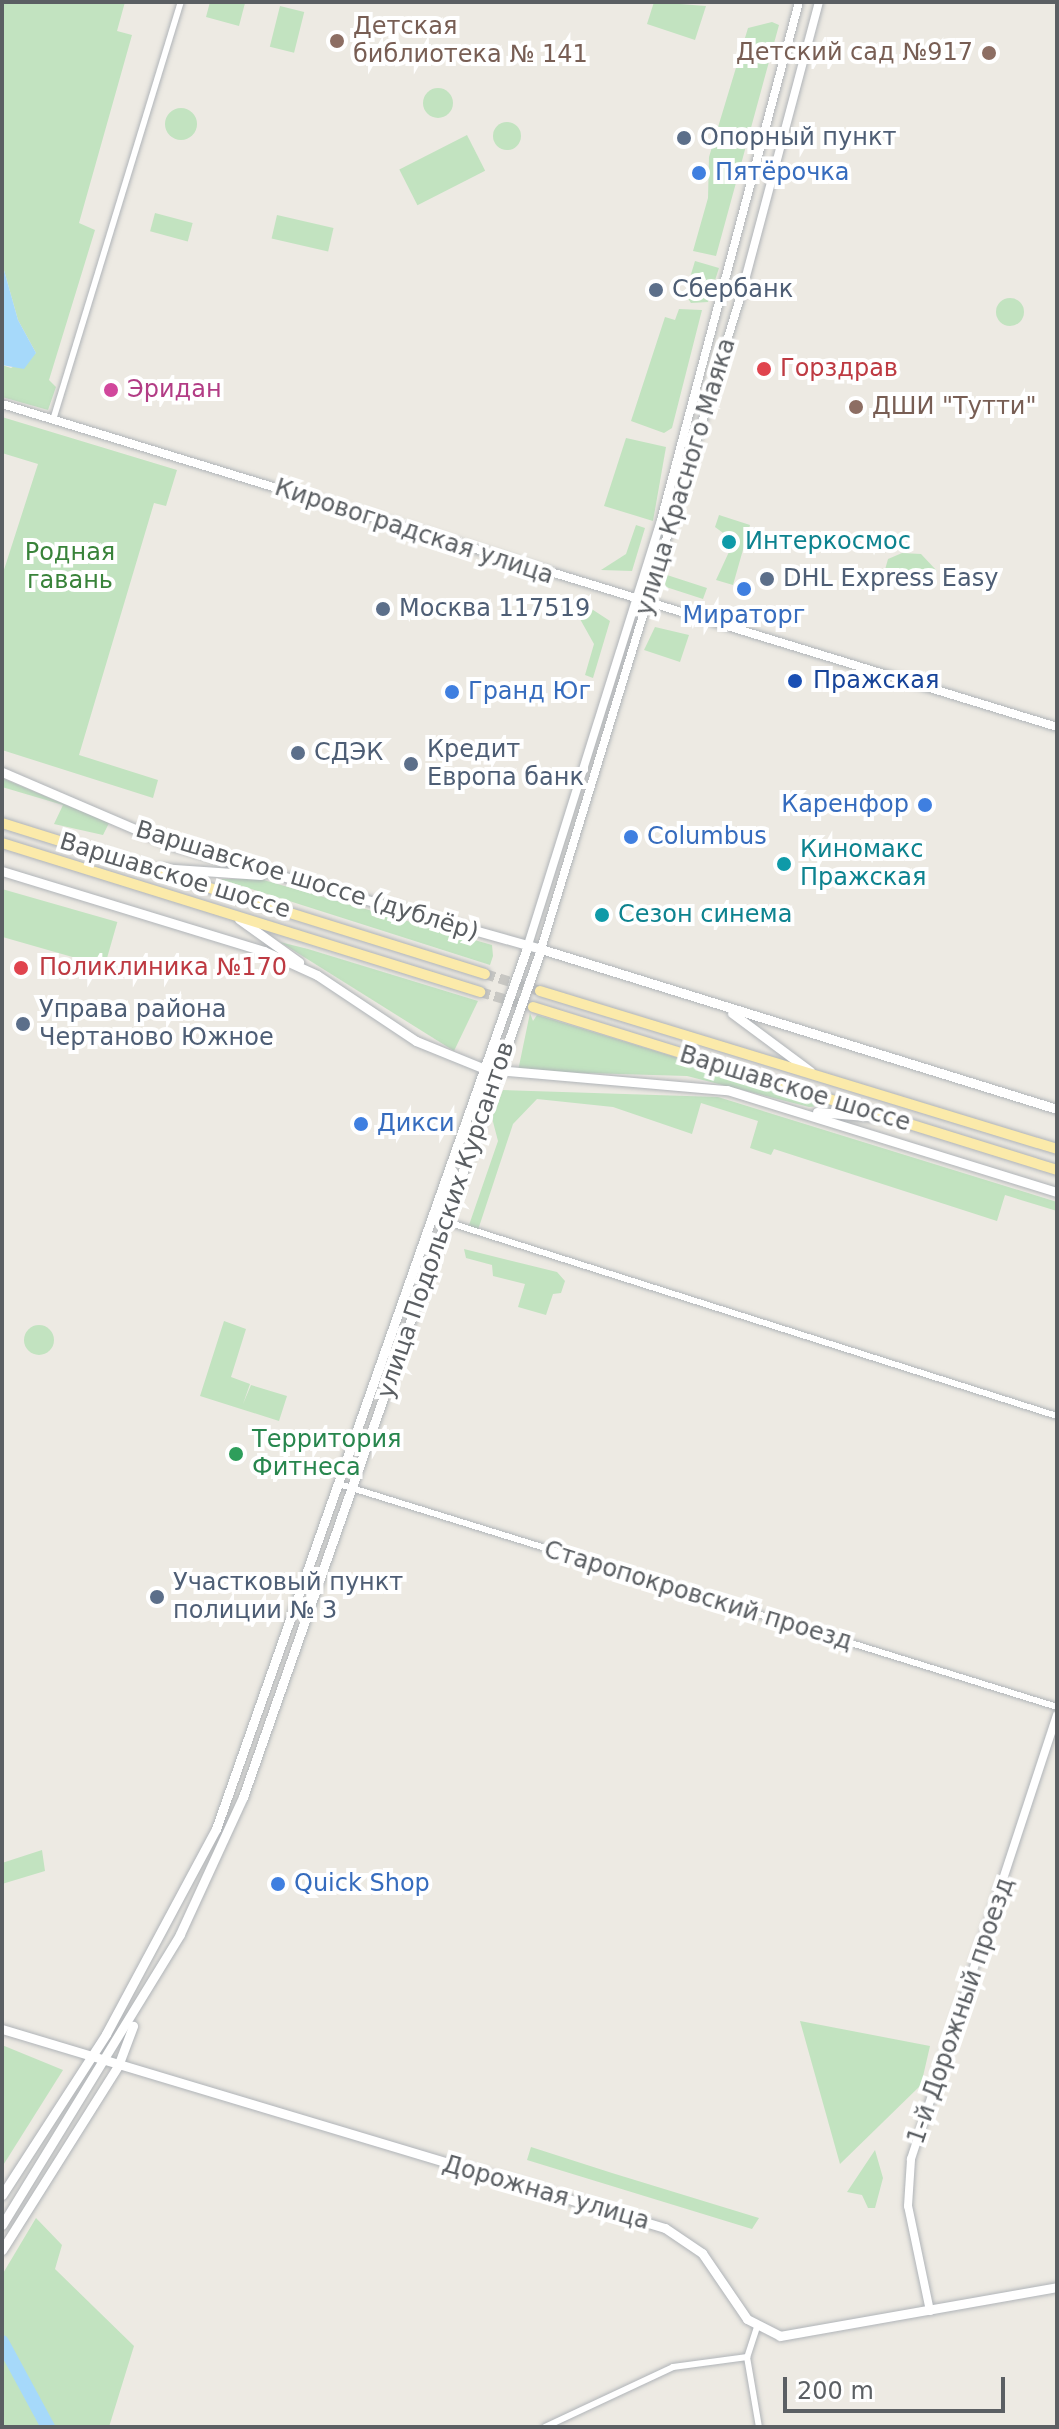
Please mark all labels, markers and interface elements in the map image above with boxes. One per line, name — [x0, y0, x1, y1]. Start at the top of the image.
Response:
place label: Детская библиотека № 141 — [353, 13, 588, 69]
marker: Детская библиотека № 141 — [328, 32, 346, 50]
place label: Детский сад №917 — [736, 39, 973, 67]
marker: Детский сад №917 — [980, 44, 998, 62]
place label: Опорный пункт — [700, 124, 896, 152]
marker: Опорный пункт — [675, 129, 693, 147]
place label: Пятёрочка — [715, 159, 850, 187]
marker: Пятёрочка — [690, 164, 708, 182]
place label: Сбербанк — [672, 276, 793, 304]
marker: Сбербанк — [647, 281, 665, 299]
street label: улица Красного Маяка — [630, 335, 742, 619]
place label: Горздрав — [780, 355, 898, 383]
marker: Горздрав — [755, 360, 773, 378]
place label: Эридан — [127, 376, 222, 404]
marker: Эридан — [102, 381, 120, 399]
place label: ДШИ "Тутти" — [872, 393, 1036, 421]
marker: ДШИ "Тутти" — [847, 398, 865, 416]
street label: Кировоградская улица — [271, 473, 557, 591]
place label: Интеркосмос — [745, 528, 911, 556]
marker: Интеркосмос — [720, 533, 738, 551]
park label: Родная гавань — [25, 539, 115, 595]
place label: DHL Express Easy — [783, 565, 998, 593]
marker: DHL Express Easy — [758, 570, 776, 588]
marker: Мираторг — [735, 580, 753, 598]
place label: Москва 117519 — [399, 595, 590, 623]
marker: Москва 117519 — [374, 600, 392, 618]
place label: Мираторг — [683, 602, 805, 630]
place label: Пражская — [813, 667, 939, 695]
marker: Пражская — [784, 670, 806, 692]
place label: Гранд Юг — [468, 678, 591, 706]
marker: Гранд Юг — [443, 683, 461, 701]
place label: Кредит Европа банк — [427, 736, 584, 792]
place label: СДЭК — [314, 739, 383, 767]
marker: СДЭК — [289, 744, 307, 762]
marker: Кредит Европа банк — [402, 755, 420, 773]
place label: Каренфор — [781, 791, 909, 819]
marker: Каренфор — [916, 796, 934, 814]
street label: Варшавское шоссе (дублёр) — [132, 815, 482, 947]
place label: Columbus — [647, 823, 767, 851]
street label: Варшавское шоссе — [56, 827, 294, 925]
marker: Columbus — [622, 828, 640, 846]
place label: Киномакс Пражская — [800, 836, 926, 892]
marker: Киномакс Пражская — [775, 855, 793, 873]
place label: Сезон синема — [618, 901, 792, 929]
marker: Сезон синема — [593, 906, 611, 924]
place label: Поликлиника №170 — [39, 954, 287, 982]
marker: Поликлиника №170 — [10, 957, 32, 979]
place label: Управа района Чертаново Южное — [39, 996, 274, 1052]
marker: Управа района Чертаново Южное — [14, 1015, 32, 1033]
street label: улица Подольских Курсантов — [371, 1038, 521, 1402]
street label: Варшавское шоссе — [676, 1040, 914, 1138]
place label: Дикси — [377, 1110, 455, 1138]
marker: Дикси — [352, 1115, 370, 1133]
place label: Территория Фитнеса — [252, 1426, 401, 1482]
marker: Территория Фитнеса — [227, 1445, 245, 1463]
street label: Старопокровский проезд — [541, 1535, 855, 1657]
place label: Участковый пункт полиции № 3 — [173, 1569, 403, 1625]
marker: Участковый пункт полиции № 3 — [148, 1588, 166, 1606]
place label: Quick Shop — [294, 1870, 430, 1898]
street label: 1-й Дорожный проезд — [902, 1874, 1020, 2148]
marker: Quick Shop — [269, 1875, 287, 1893]
street label: Дорожная улица — [439, 2150, 653, 2236]
scale bar — [787, 2361, 1009, 2411]
text: 200 m — [797, 2377, 874, 2405]

